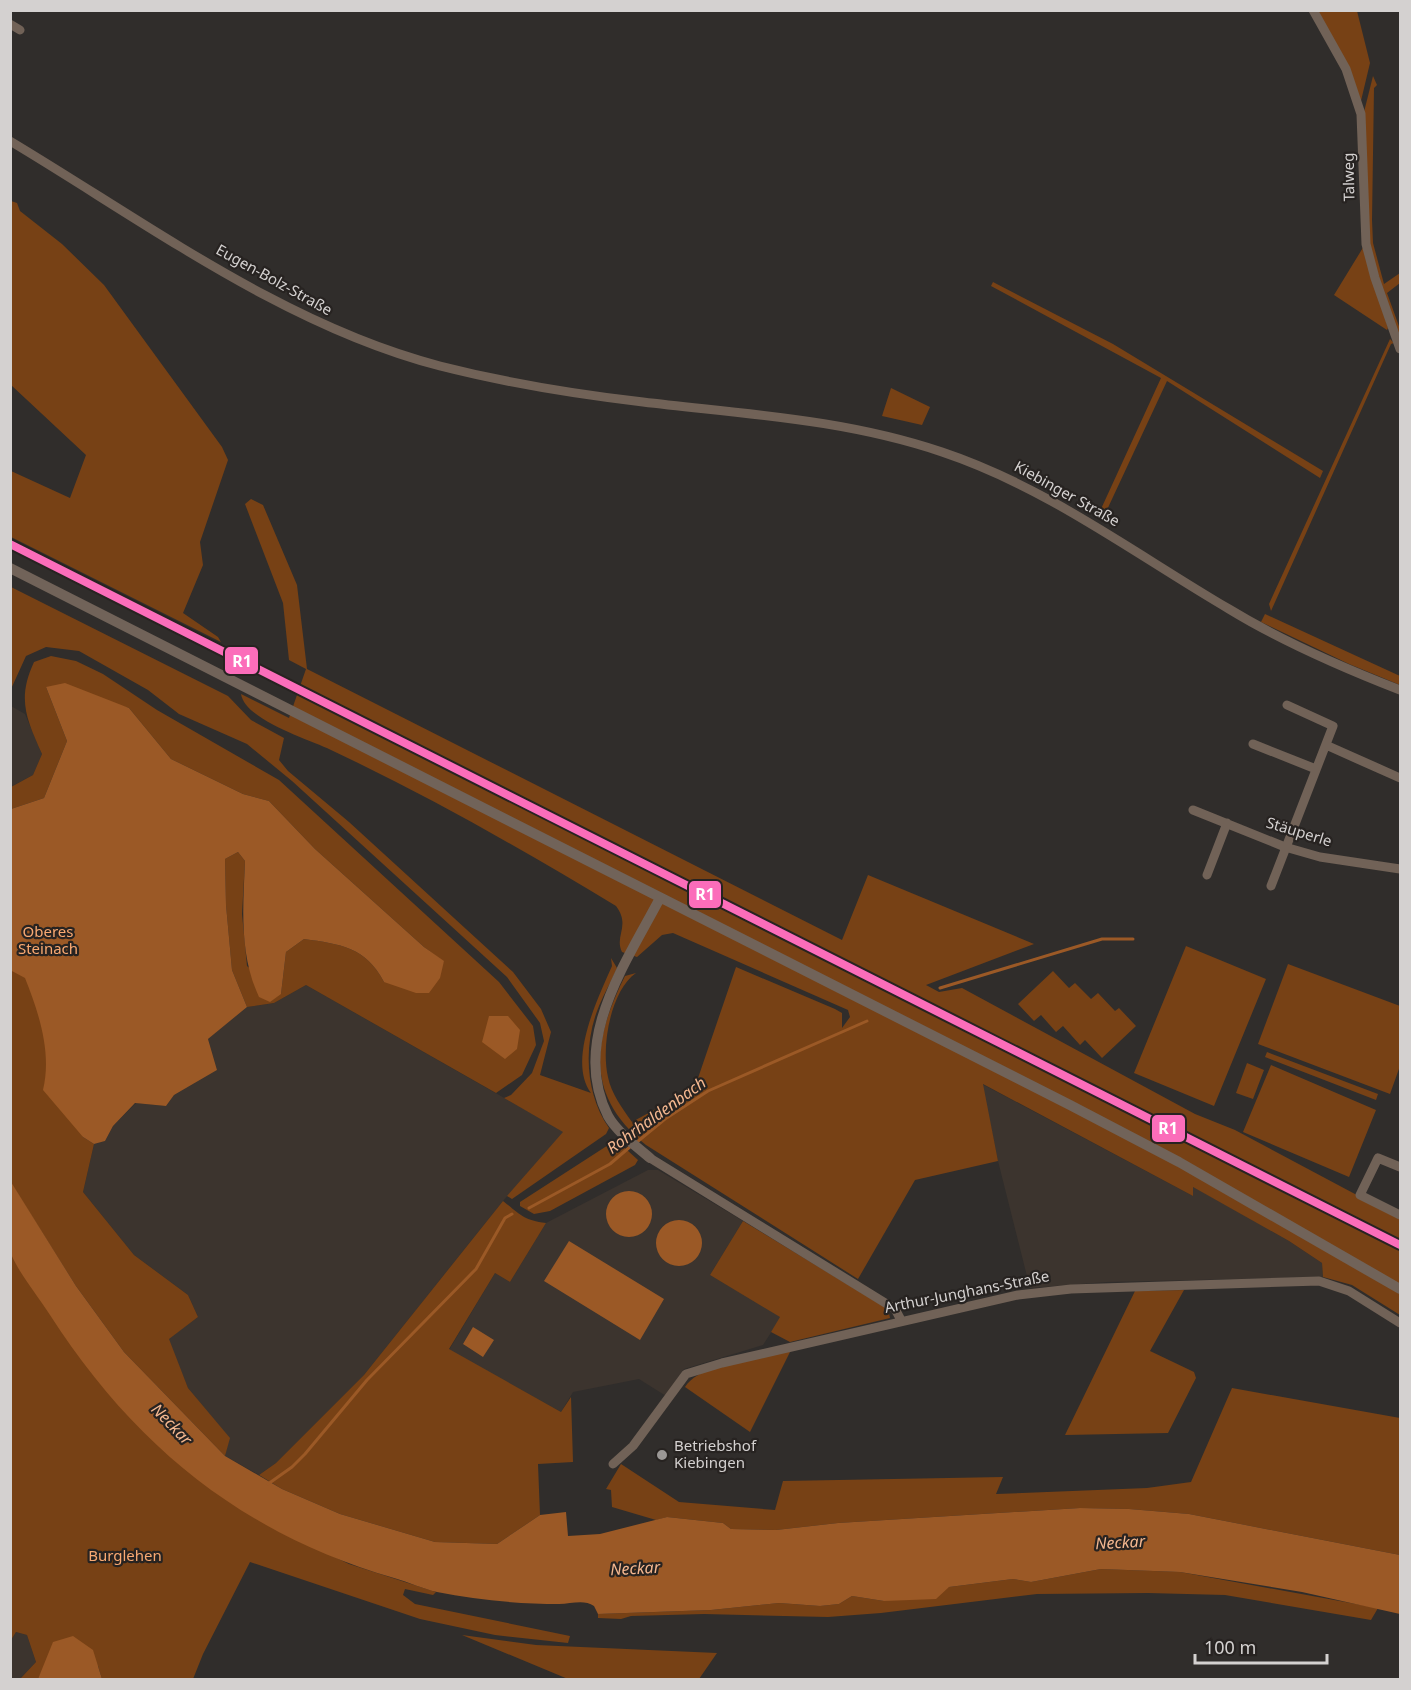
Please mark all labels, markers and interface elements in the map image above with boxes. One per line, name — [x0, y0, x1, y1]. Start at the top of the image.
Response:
street label: Talweg — [1338, 152, 1358, 202]
street label: Eugen-Bolz-Straße — [213, 239, 336, 319]
street label: Kiebinger Straße — [1011, 456, 1124, 530]
line badge: R1 — [224, 646, 259, 675]
text: R1 — [232, 650, 252, 672]
street label: Stäuperle — [1264, 812, 1335, 850]
line badge: R1 — [688, 880, 722, 909]
text: R1 — [695, 883, 715, 905]
park label: Oberes Steinach — [18, 921, 78, 958]
water label: Rohrhaldenbach — [602, 1072, 710, 1158]
line badge: R1 — [1151, 1114, 1186, 1143]
text: R1 — [1158, 1117, 1178, 1139]
street label: Arthur-Junghans-Straße — [883, 1265, 1051, 1317]
water label: Neckar — [147, 1398, 198, 1450]
place label: Betriebshof Kiebingen — [674, 1435, 757, 1472]
marker: Betriebshof Kiebingen — [655, 1448, 669, 1462]
water label: Neckar — [1094, 1530, 1146, 1554]
park label: Burglehen — [88, 1545, 162, 1565]
water label: Neckar — [609, 1556, 661, 1580]
scale bar — [1195, 1627, 1327, 1665]
text: 100 m — [1204, 1635, 1256, 1659]

